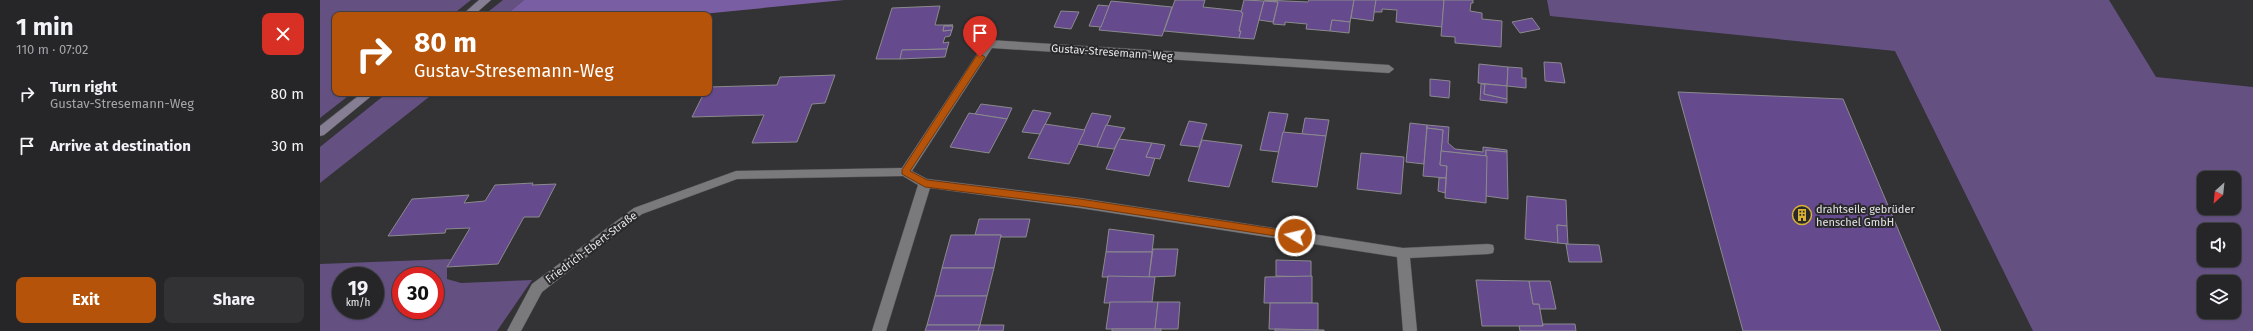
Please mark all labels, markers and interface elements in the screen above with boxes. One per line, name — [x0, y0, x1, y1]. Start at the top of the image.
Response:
text: 1 min — [16, 13, 74, 41]
button: close — [262, 13, 304, 55]
pin — [963, 16, 997, 57]
icon: arrive — [969, 22, 991, 44]
text: 80 m — [414, 26, 477, 59]
icon: right — [348, 28, 400, 80]
text: 110 m · 07:02 — [16, 42, 88, 57]
street label: Gustav-Stresemann-Weg — [1051, 42, 1174, 63]
text: Gustav-Stresemann-Weg — [414, 60, 614, 82]
text: Turn right — [50, 78, 117, 96]
icon: right — [16, 83, 38, 105]
text: 80 m — [271, 85, 304, 103]
text: Gustav-Stresemann-Weg — [50, 96, 194, 111]
icon: arrive — [16, 135, 38, 157]
text: Arrive at destination — [50, 137, 191, 155]
text: 30 m — [271, 137, 304, 155]
north arrow — [2197, 171, 2241, 215]
map controls — [2197, 171, 2241, 319]
place label: drahtseile gebrüder henschel GmbH — [1816, 203, 1915, 229]
building icon: drahtseile gebrüder henschel GmbH — [1791, 204, 1813, 226]
street label: Friedrich-Ebert-Straße — [543, 209, 640, 286]
position arrow — [1274, 215, 1316, 257]
button: sound — [2197, 223, 2241, 267]
speed limit sign: 30 — [392, 267, 444, 319]
button: layers — [2197, 275, 2241, 319]
text: 19 — [348, 276, 368, 300]
button: Exit — [16, 277, 156, 323]
button: Share — [164, 277, 304, 323]
text: km/h — [346, 297, 370, 309]

